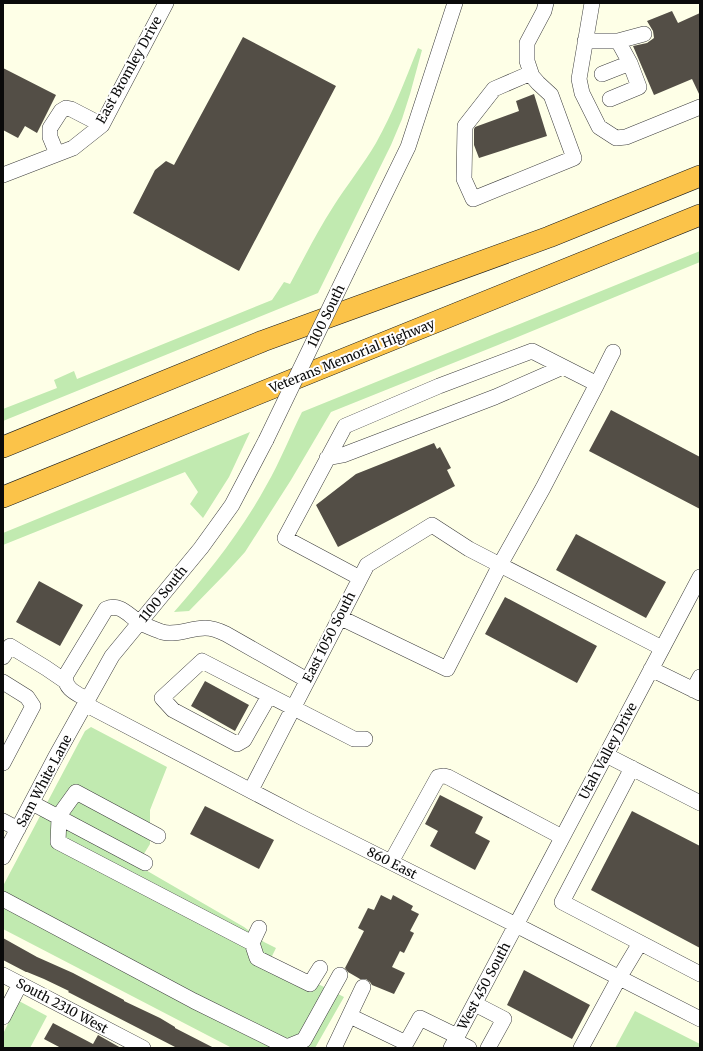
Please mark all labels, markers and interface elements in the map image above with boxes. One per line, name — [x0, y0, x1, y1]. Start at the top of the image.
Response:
street label: East Bromley Drive — [92, 13, 166, 127]
street label: 1100 South — [304, 281, 349, 350]
street label: Veterans Memorial Highway — [266, 315, 438, 397]
street label: 1100 South — [135, 562, 191, 626]
street label: East 1050 South — [299, 588, 359, 685]
street label: Utah Valley Drive — [575, 699, 641, 802]
street label: Sam White Lane — [12, 732, 76, 830]
street label: 860 East — [364, 843, 420, 883]
street label: West 450 South — [453, 939, 514, 1034]
street label: South 2310 West — [13, 975, 111, 1037]

